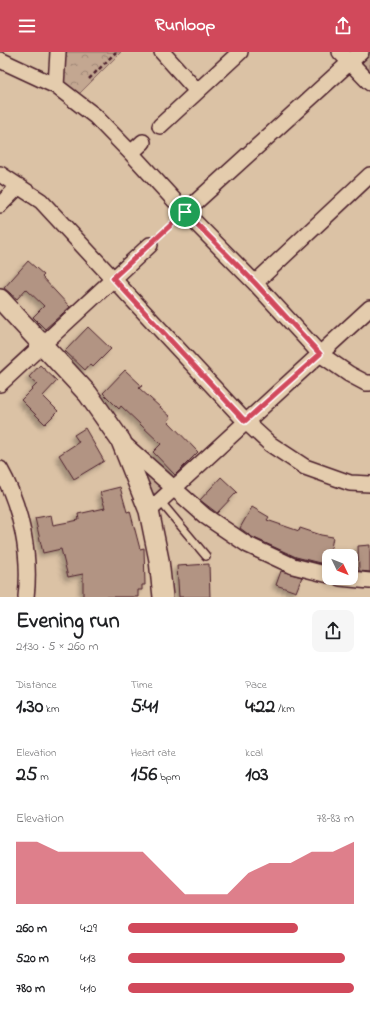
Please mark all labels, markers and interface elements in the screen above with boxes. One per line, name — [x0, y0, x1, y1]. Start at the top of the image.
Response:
text: Runloop — [155, 13, 215, 39]
icon: menu — [16, 15, 38, 37]
icon: share — [332, 15, 354, 37]
pin — [168, 195, 202, 229]
icon: arrive — [174, 201, 196, 223]
north arrow — [322, 549, 358, 585]
map controls — [322, 549, 358, 585]
text: Evening run — [16, 606, 120, 638]
button: share — [312, 610, 354, 652]
text: 21:30 · 5 × 260 m — [16, 637, 99, 656]
text: Distance — [16, 677, 57, 693]
text: Time — [131, 677, 152, 693]
text: Pace — [245, 677, 267, 693]
text: 1.30 — [16, 693, 43, 722]
text: 5:41 — [131, 693, 158, 722]
text: 4:22 — [245, 693, 275, 722]
text: km — [43, 701, 59, 717]
text: /km — [275, 701, 295, 717]
text: Elevation — [16, 745, 56, 761]
text: Heart rate — [131, 745, 176, 761]
text: kcal — [245, 745, 263, 761]
text: 25 — [16, 761, 37, 790]
text: 156 — [131, 761, 157, 790]
text: 103 — [245, 761, 269, 790]
text: m — [37, 769, 49, 785]
text: bpm — [157, 769, 180, 785]
text: Elevation — [16, 809, 64, 828]
text: 78–83 m — [316, 809, 354, 828]
text: 260 m — [16, 919, 47, 938]
text: 4:29 — [80, 919, 97, 938]
text: 520 m — [16, 949, 49, 968]
text: 4:13 — [80, 949, 96, 968]
text: 780 m — [16, 979, 45, 998]
text: 4:10 — [80, 979, 96, 998]

